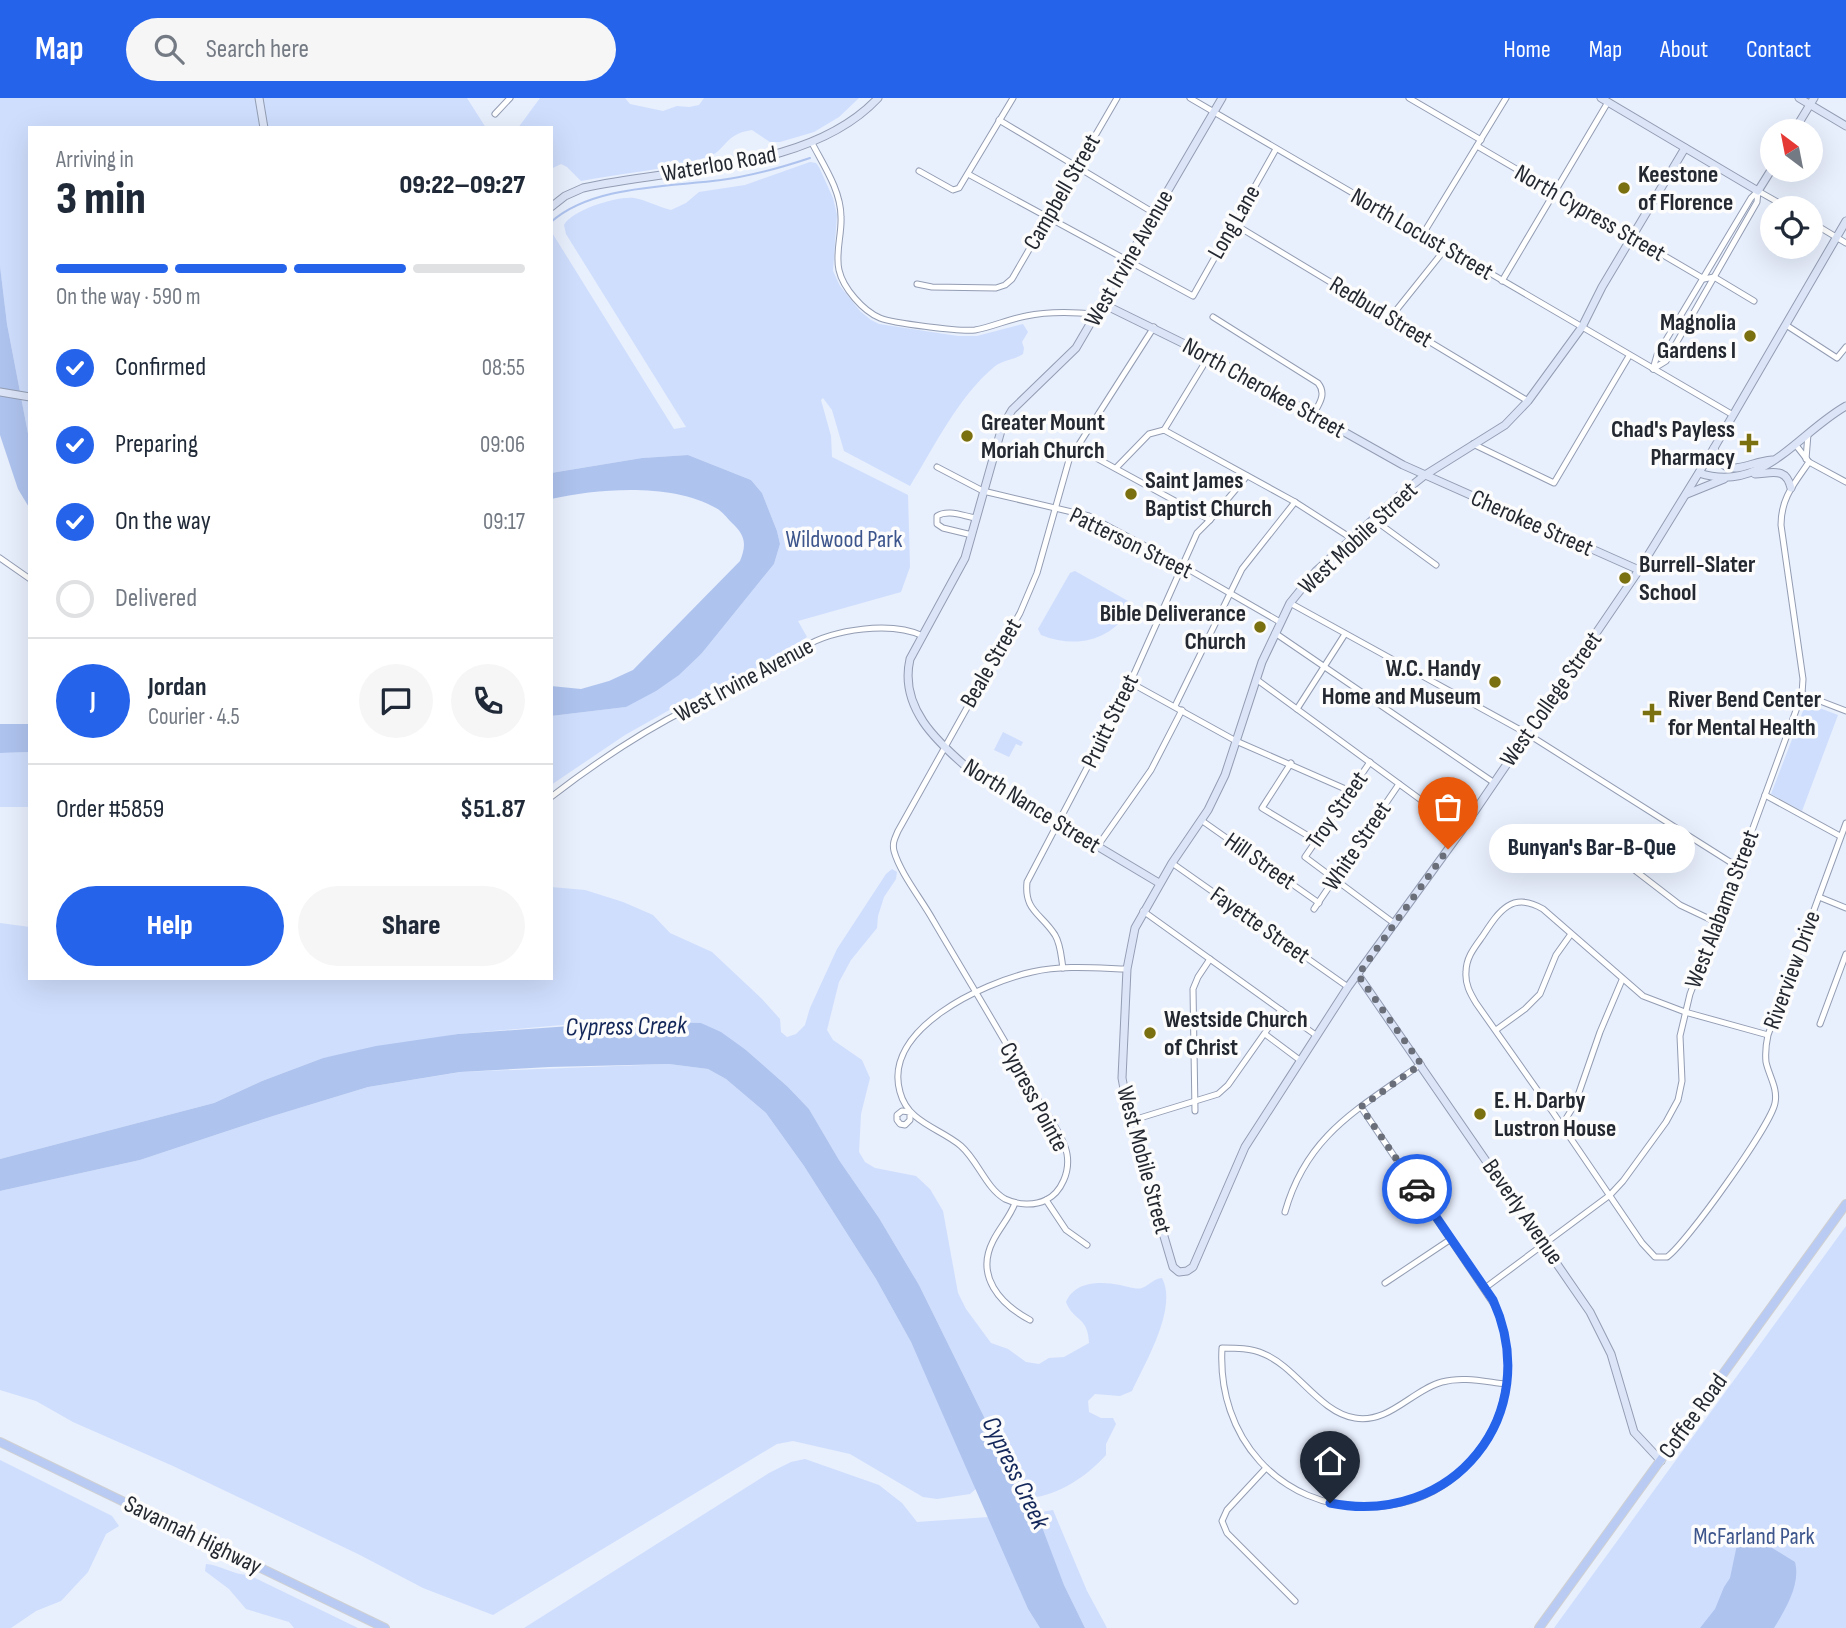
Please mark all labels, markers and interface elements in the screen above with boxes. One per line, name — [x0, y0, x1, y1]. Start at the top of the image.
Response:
search box — [126, 18, 616, 81]
text: Map — [35, 29, 84, 69]
icon: search — [150, 30, 188, 68]
text: Search here — [206, 34, 309, 65]
text: Home — [1503, 35, 1551, 64]
text: Map — [1589, 35, 1622, 64]
text: About — [1660, 35, 1708, 64]
text: Contact — [1746, 35, 1811, 64]
north arrow — [1760, 119, 1824, 182]
map controls — [1760, 119, 1823, 259]
street label: Campbell Street — [1017, 129, 1107, 255]
street label: Waterloo Road — [659, 140, 779, 188]
text: Arriving in — [56, 146, 134, 174]
street label: North Cypress Street — [1510, 158, 1670, 268]
place label: Keestone of Florence — [1638, 160, 1733, 217]
text: 09:22–09:27 — [400, 170, 525, 201]
text: 3 min — [56, 172, 146, 227]
street label: Long Lane — [1201, 180, 1267, 264]
marker: Keestone of Florence — [1616, 180, 1632, 196]
street label: North Locust Street — [1346, 182, 1498, 286]
street label: West Irvine Avenue — [1078, 185, 1180, 331]
button: locate — [1760, 196, 1823, 259]
street label: Redbud Street — [1324, 270, 1438, 354]
text: On the way · 590 m — [56, 283, 201, 311]
place label: Magnolia Gardens I — [1657, 308, 1736, 365]
marker: Magnolia Gardens I — [1742, 328, 1758, 344]
street label: North Cherokee Street — [1178, 331, 1350, 445]
icon: check — [56, 349, 94, 387]
text: Confirmed — [115, 352, 206, 383]
text: 08:55 — [482, 354, 525, 382]
place label: Greater Mount Moriah Church — [981, 408, 1105, 465]
place label: Chad's Payless Pharmacy — [1611, 415, 1735, 472]
icon: check — [56, 426, 94, 464]
marker: Greater Mount Moriah Church — [959, 428, 975, 444]
text: Preparing — [115, 429, 198, 460]
text: 09:06 — [480, 431, 525, 459]
marker: Chad's Payless Pharmacy — [1741, 435, 1757, 451]
place label: Saint James Baptist Church — [1145, 466, 1272, 523]
street label: West Mobile Street — [1293, 476, 1423, 600]
street label: Cherokee Street — [1466, 483, 1598, 563]
marker: Saint James Baptist Church — [1123, 486, 1139, 502]
street label: Patterson Street — [1065, 501, 1197, 585]
icon: check — [56, 503, 94, 541]
text: On the way — [115, 506, 211, 537]
text: 09:17 — [483, 508, 525, 536]
park label: Wildwood Park — [786, 525, 902, 554]
place label: Burrell-Slater School — [1639, 550, 1756, 607]
marker: Burrell-Slater School — [1617, 570, 1633, 586]
text: Delivered — [115, 583, 197, 614]
place label: Bible Deliverance Church — [1100, 599, 1246, 656]
street label: Beale Street — [954, 613, 1028, 713]
marker: Bible Deliverance Church — [1252, 619, 1268, 635]
street label: West College Street — [1494, 626, 1608, 772]
street label: West Irvine Avenue — [670, 631, 818, 729]
place label: W.C. Handy Home and Museum — [1322, 654, 1481, 711]
button: chat — [359, 664, 433, 738]
button: phone — [451, 664, 525, 738]
street label: Pruitt Street — [1075, 669, 1145, 773]
text: Jordan — [148, 672, 206, 703]
marker: W.C. Handy Home and Museum — [1487, 674, 1503, 690]
place label: River Bend Center for Mental Health — [1668, 685, 1822, 742]
text: J — [90, 686, 96, 717]
text: Courier · 4.5 — [148, 703, 240, 731]
marker: River Bend Center for Mental Health — [1642, 703, 1662, 723]
street label: North Nance Street — [958, 752, 1106, 860]
street label: Troy Street — [1300, 766, 1374, 854]
pin — [1418, 777, 1478, 849]
icon: bag — [1429, 788, 1467, 826]
text: Order #5859 — [56, 794, 164, 825]
text: $51.87 — [460, 794, 525, 825]
street label: White Street — [1317, 796, 1397, 896]
callout: Bunyan's Bar-B-Que — [1490, 824, 1696, 874]
street label: Hill Street — [1219, 826, 1301, 896]
street label: West Alabama Street — [1679, 826, 1765, 992]
text: Bunyan's Bar-B-Que — [1508, 834, 1676, 862]
street label: Fayette Street — [1205, 880, 1315, 970]
button: Help — [56, 886, 284, 966]
button: Share — [298, 886, 525, 966]
street label: Riverview Drive — [1757, 907, 1827, 1033]
place label: Westside Church of Christ — [1164, 1005, 1308, 1062]
water label: Cypress Creek — [565, 1010, 688, 1044]
marker: Westside Church of Christ — [1142, 1025, 1158, 1041]
street label: Cypress Pointe — [993, 1037, 1075, 1157]
street label: West Mobile Street — [1110, 1083, 1178, 1237]
place label: E. H. Darby Lustron House — [1494, 1086, 1616, 1143]
marker: E. H. Darby Lustron House — [1472, 1106, 1488, 1122]
courier — [1382, 1154, 1452, 1224]
street label: Beverly Avenue — [1476, 1154, 1570, 1270]
icon: car — [1398, 1170, 1436, 1208]
street label: Coffee Road — [1653, 1368, 1733, 1464]
water label: Cypress Creek — [975, 1412, 1056, 1535]
pin — [1300, 1431, 1360, 1503]
icon: home — [1311, 1442, 1349, 1480]
street label: Savannah Highway — [120, 1489, 266, 1581]
park label: McFarland Park — [1693, 1522, 1815, 1551]

